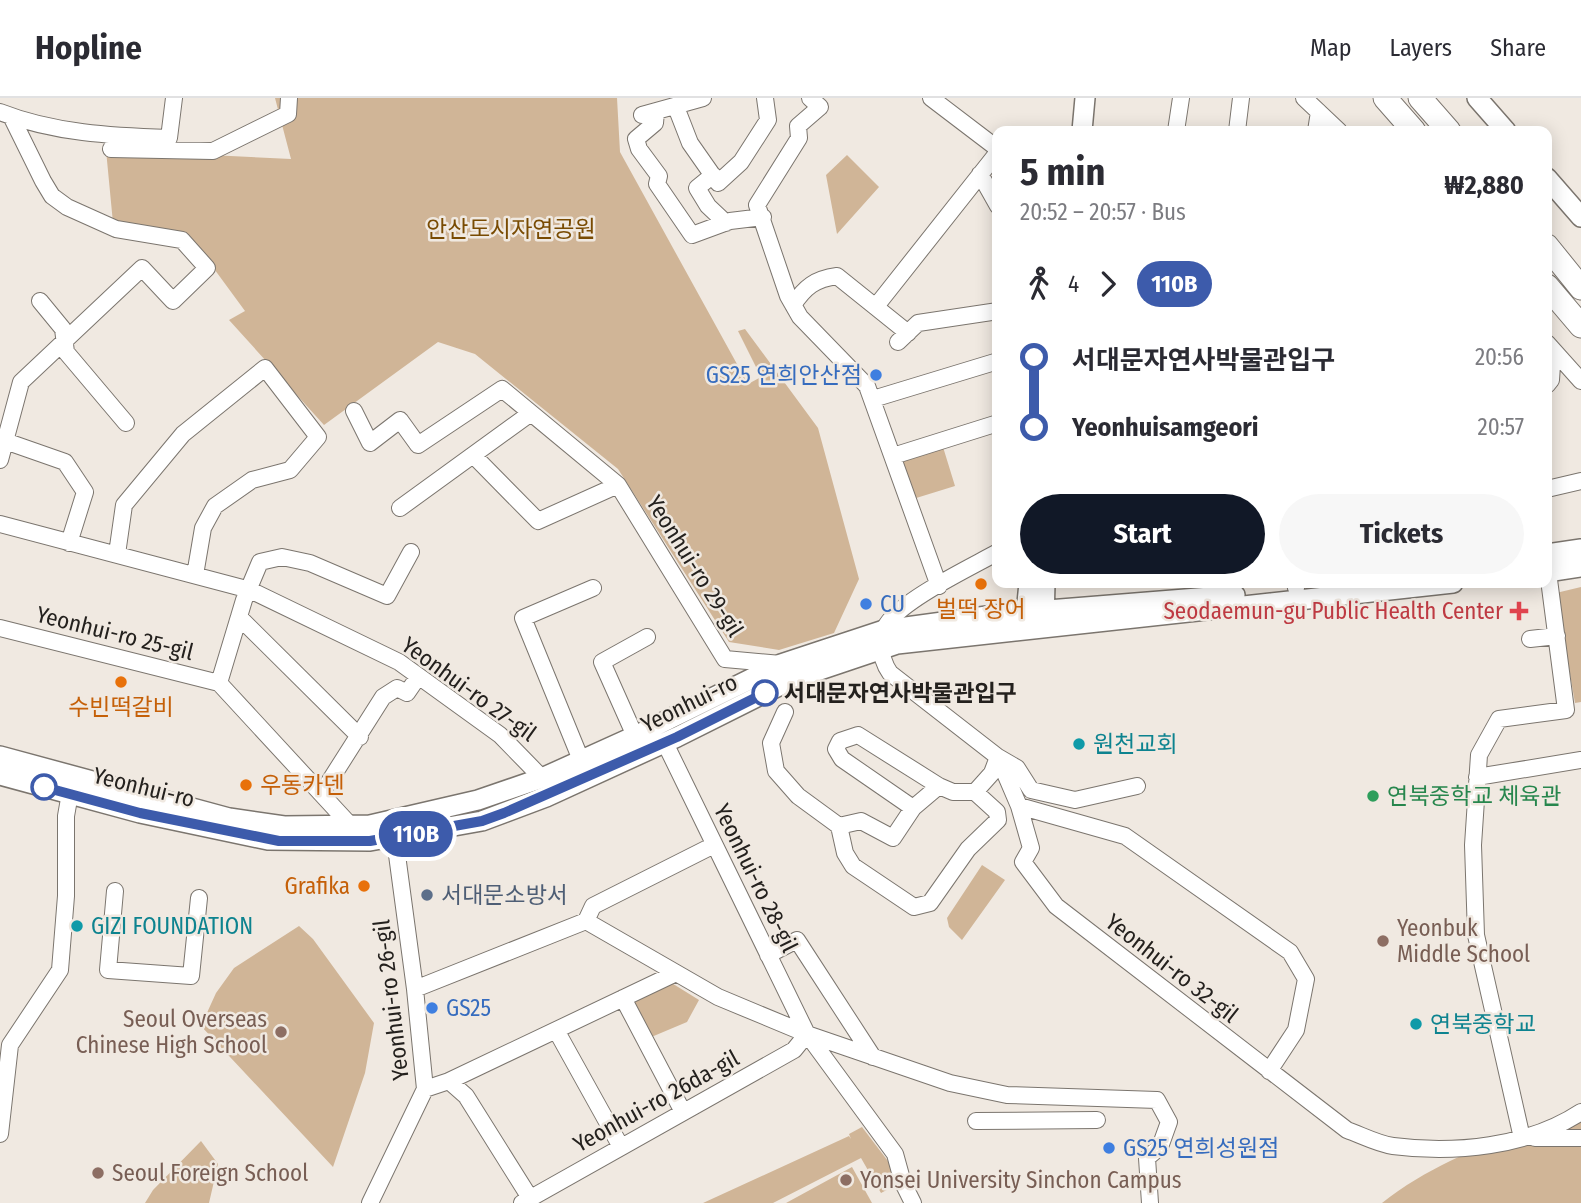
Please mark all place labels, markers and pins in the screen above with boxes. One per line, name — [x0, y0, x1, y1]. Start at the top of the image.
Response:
place label: GS25 연희안산점 — [706, 361, 862, 389]
marker: GS25 연희안산점 — [868, 367, 884, 383]
marker: 벌떡 장어 — [973, 576, 989, 592]
place label: CU — [880, 590, 905, 618]
place label: 벌떡 장어 — [936, 595, 1026, 623]
marker: CU — [858, 596, 874, 612]
place label: Seodaemun-gu Public Health Center — [1163, 597, 1503, 625]
marker: Seodaemun-gu Public Health Center — [1509, 601, 1529, 621]
marker: 수빈떡갈비 — [113, 674, 129, 690]
place label: 서대문자연사박물관입구 — [784, 679, 1017, 707]
marker: 서대문자연사박물관입구 — [752, 680, 778, 706]
place label: 수빈떡갈비 — [68, 693, 174, 721]
place label: 원천교회 — [1093, 730, 1178, 758]
marker: 원천교회 — [1071, 736, 1087, 752]
place label: 우동카덴 — [260, 771, 345, 799]
unlabelled marker — [31, 774, 57, 800]
marker: 우동카덴 — [238, 777, 254, 793]
place label: 연북중학교 체육관 — [1387, 782, 1562, 810]
marker: 연북중학교 체육관 — [1365, 788, 1381, 804]
place label: Grafika — [285, 872, 350, 900]
marker: Grafika — [356, 878, 372, 894]
place label: 서대문소방서 — [441, 881, 568, 909]
marker: 서대문소방서 — [419, 887, 435, 903]
place label: GIZI FOUNDATION — [91, 912, 253, 940]
place label: Yeonbuk Middle School — [1397, 914, 1530, 968]
marker: GIZI FOUNDATION — [69, 918, 85, 934]
marker: Yeonbuk Middle School — [1375, 933, 1391, 949]
place label: GS25 — [446, 994, 491, 1022]
marker: GS25 — [424, 1000, 440, 1016]
place label: Seoul Overseas Chinese High School — [76, 1005, 267, 1059]
place label: 연북중학교 — [1430, 1010, 1536, 1038]
marker: 연북중학교 — [1408, 1016, 1424, 1032]
marker: Seoul Overseas Chinese High School — [273, 1024, 289, 1040]
place label: GS25 연희성원점 — [1123, 1134, 1279, 1162]
marker: GS25 연희성원점 — [1101, 1140, 1117, 1156]
place label: Seoul Foreign School — [112, 1159, 308, 1187]
marker: Seoul Foreign School — [90, 1165, 106, 1181]
place label: Yonsei University Sinchon Campus — [860, 1166, 1182, 1194]
marker: Yonsei University Sinchon Campus — [838, 1172, 854, 1188]

